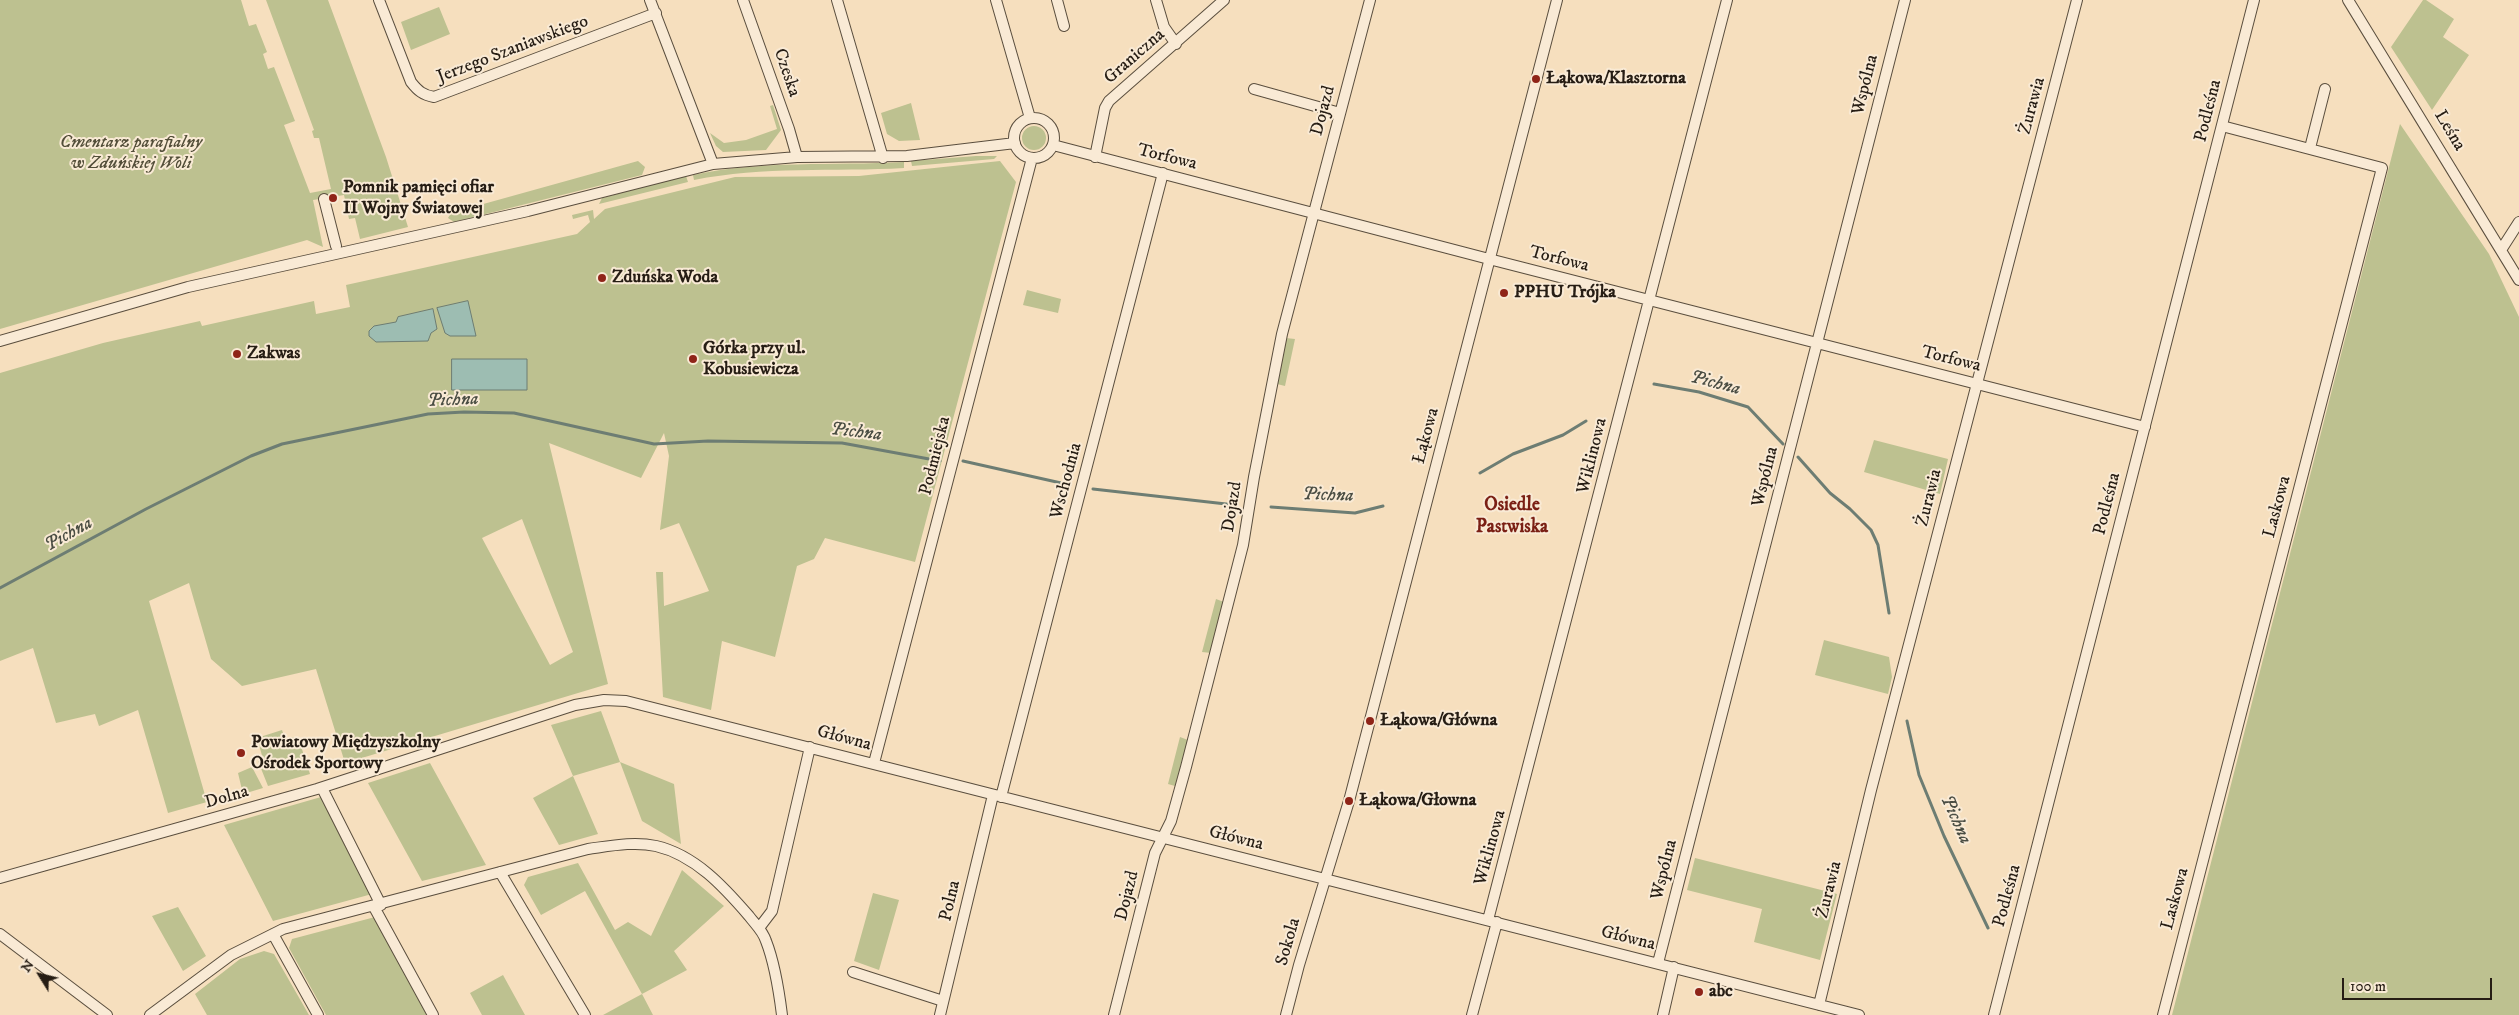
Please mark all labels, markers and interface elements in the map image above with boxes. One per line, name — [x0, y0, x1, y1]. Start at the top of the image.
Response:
street label: Jerzego Szaniawskiego — [434, 11, 592, 89]
street label: Graniczna — [1100, 25, 1170, 89]
street label: Czeska — [768, 46, 804, 100]
street label: Wspólna — [1848, 52, 1884, 118]
place label: Łąkowa/Klasztorna — [1546, 68, 1686, 90]
marker: Łąkowa/Klasztorna — [1530, 73, 1542, 85]
street label: Żurawia — [2015, 75, 2051, 137]
street label: Podleśna — [2191, 77, 2227, 145]
street label: Dojazd — [1307, 84, 1341, 138]
street label: Leśna — [2429, 107, 2469, 155]
park label: Cmentarz parafialny w Zduńskiej Woli — [60, 132, 202, 174]
street label: Torfowa — [1135, 140, 1199, 176]
place label: Pomnik pamięci ofiar II Wojny Światowej — [343, 177, 494, 220]
marker: Pomnik pamięci ofiar II Wojny Światowej — [327, 192, 339, 204]
street label: Torfowa — [1527, 242, 1591, 278]
place label: Zduńska Woda — [612, 267, 718, 289]
marker: Zduńska Woda — [596, 272, 608, 284]
place label: PPHU Trójka — [1514, 282, 1616, 304]
marker: PPHU Trójka — [1498, 287, 1510, 299]
place label: Górka przy ul. Kobusiewicza — [703, 338, 805, 380]
street label: Torfowa — [1919, 342, 1983, 378]
place label: Zakwas — [247, 343, 300, 365]
marker: Zakwas — [231, 348, 243, 360]
marker: Górka przy ul. Kobusiewicza — [687, 353, 699, 365]
water label: Pichna — [1687, 366, 1743, 402]
water label: Pichna — [427, 389, 479, 413]
street label: Łąkowa — [1409, 406, 1445, 466]
street label: Podmiejska — [916, 414, 956, 498]
street label: Wiklinowa — [1573, 416, 1613, 496]
water label: Pichna — [829, 419, 883, 447]
street label: Wschodnia — [1046, 440, 1088, 522]
street label: Wspólna — [1748, 444, 1784, 510]
street label: Żurawia — [1912, 467, 1948, 529]
street label: Podleśna — [2090, 470, 2126, 538]
street label: Laskowa — [2259, 474, 2297, 540]
street label: Dojazd — [1218, 480, 1248, 534]
water label: Pichna — [1302, 484, 1354, 508]
district label: Osiedle Pastwiska — [1476, 495, 1548, 539]
water label: Pichna — [41, 513, 97, 557]
place label: Łąkowa/Główna — [1380, 710, 1497, 732]
marker: Łąkowa/Główna — [1364, 715, 1376, 727]
street label: Główna — [815, 721, 873, 757]
place label: Powiatowy Międzyszkolny Ośrodek Sportowy — [251, 732, 440, 774]
marker: Powiatowy Międzyszkolny Ośrodek Sportowy — [235, 747, 247, 759]
street label: Dolna — [203, 781, 251, 815]
place label: Łąkowa/Głowna — [1359, 790, 1476, 812]
water label: Pichna — [1934, 792, 1976, 848]
marker: Łąkowa/Głowna — [1343, 795, 1355, 807]
street label: Wiklinowa — [1471, 808, 1511, 888]
street label: Główna — [1207, 822, 1265, 856]
street label: Wspólna — [1647, 837, 1683, 903]
street label: Żurawia — [1812, 859, 1848, 921]
street label: Podleśna — [1989, 862, 2027, 930]
street label: Laskowa — [2157, 866, 2195, 932]
street label: Dojazd — [1111, 869, 1145, 923]
street label: Polna — [936, 878, 966, 924]
street label: Sokola — [1272, 916, 1306, 968]
street label: Główna — [1599, 922, 1657, 956]
north arrow — [15, 950, 65, 1000]
text: N — [17, 956, 39, 976]
scale bar — [2344, 968, 2494, 1000]
text: 100 m — [2350, 977, 2386, 996]
place label: abc — [1709, 981, 1733, 1003]
marker: abc — [1693, 986, 1705, 998]

